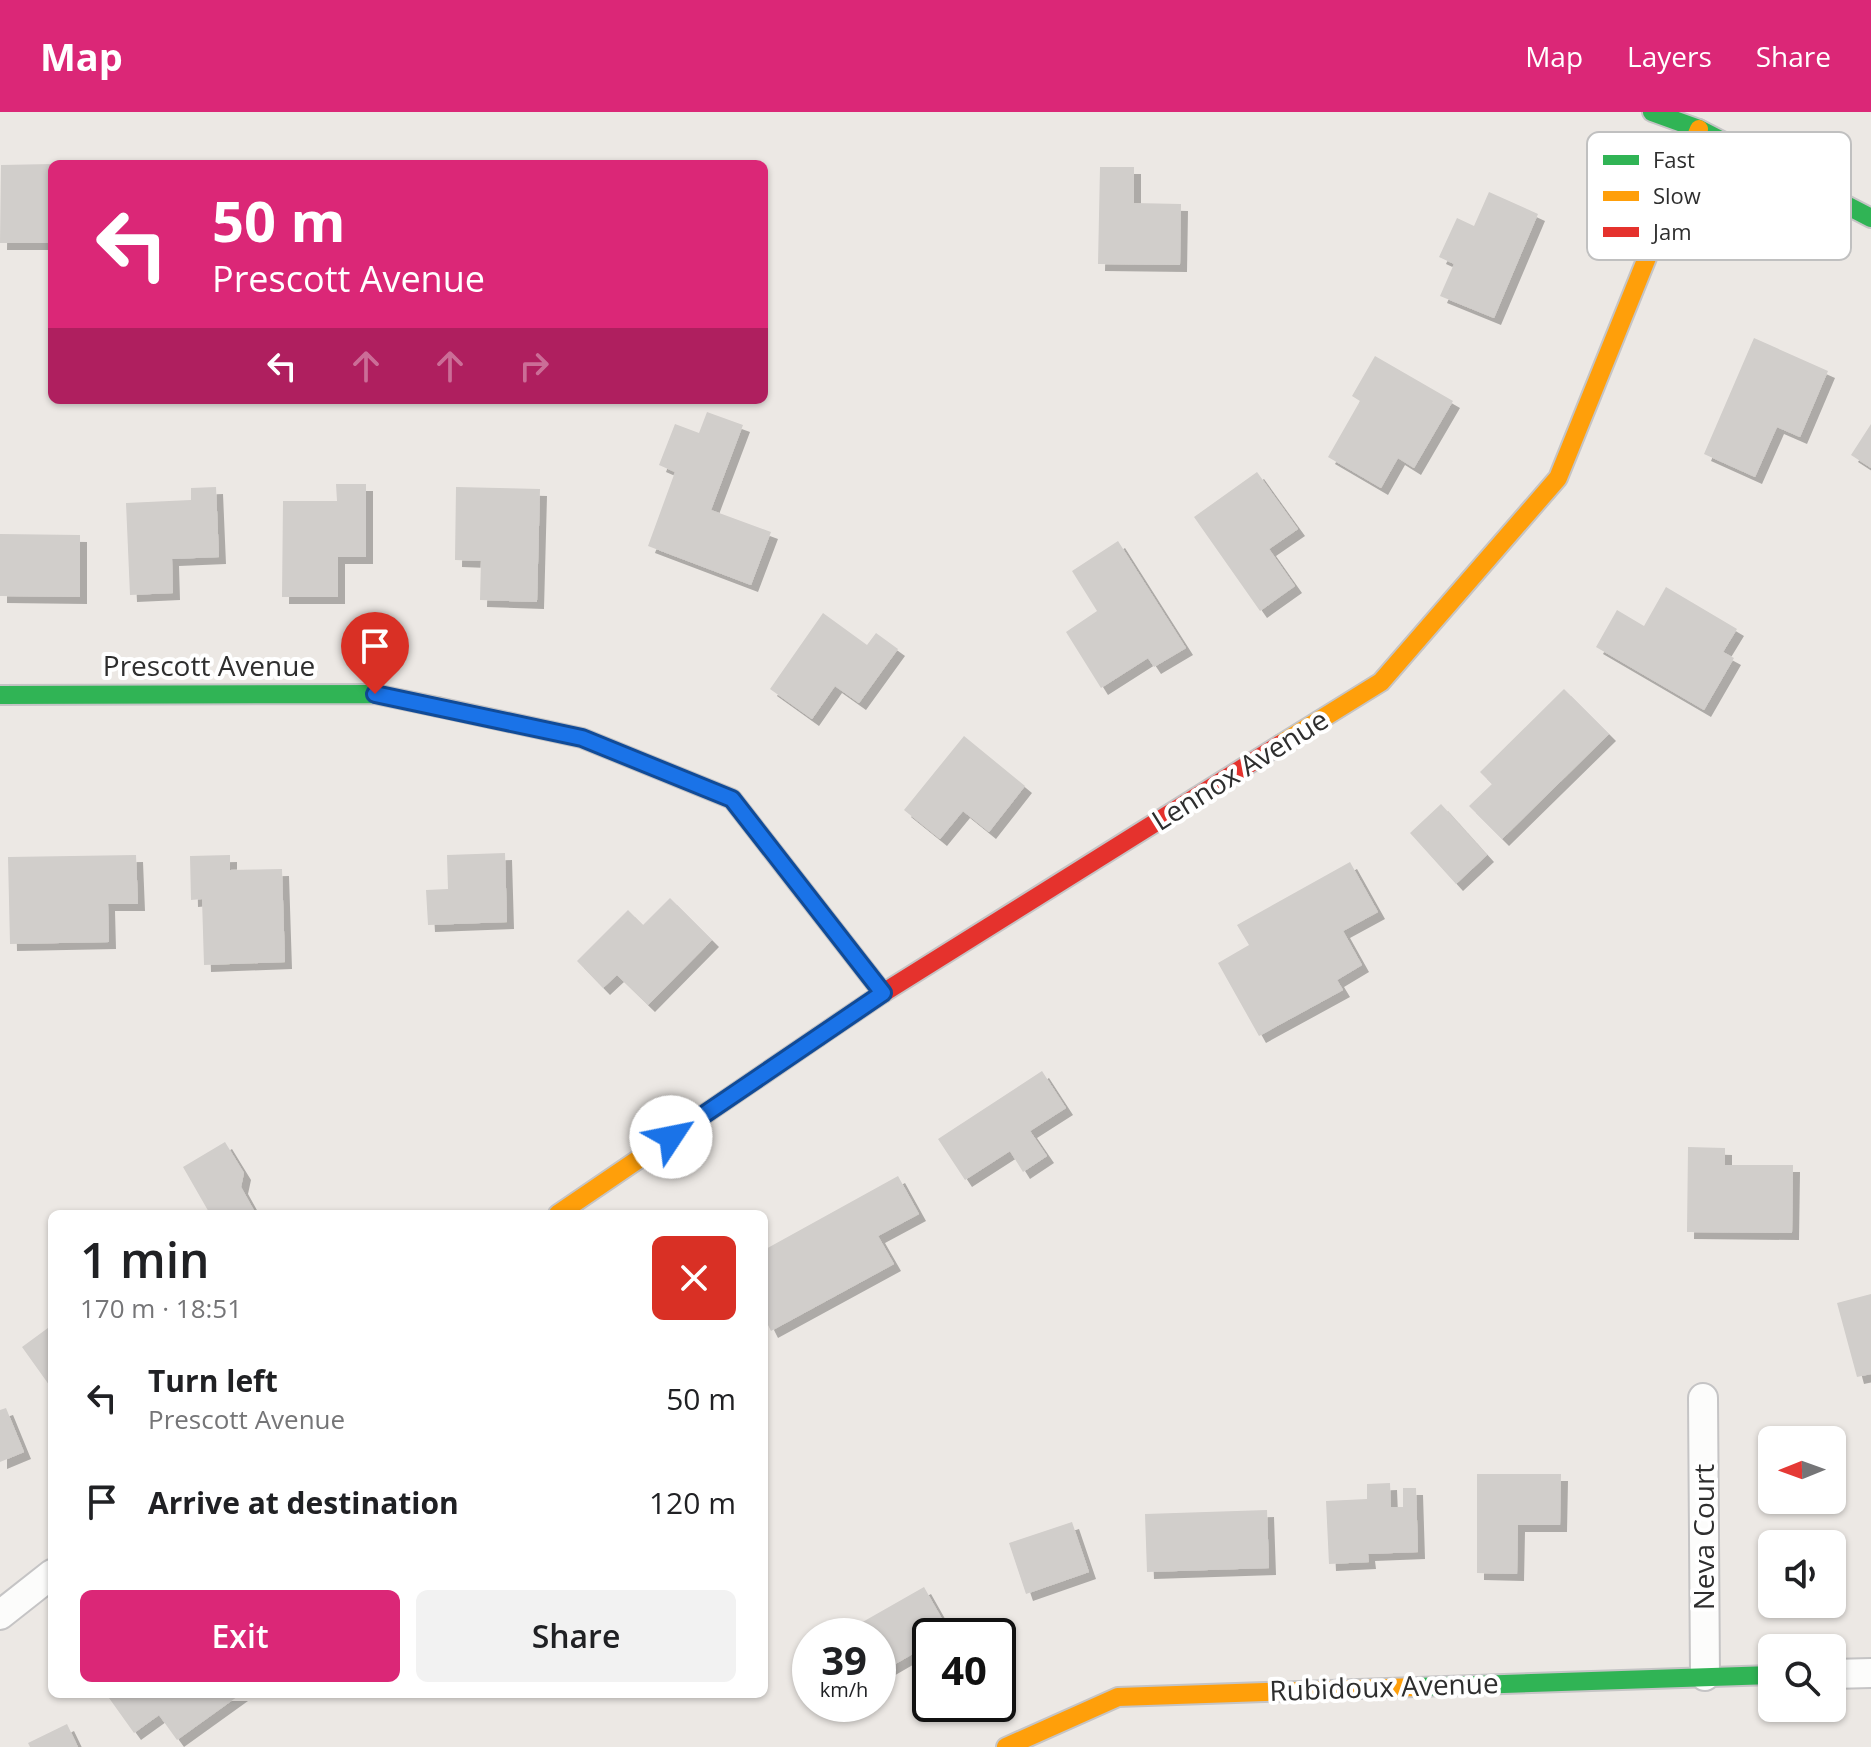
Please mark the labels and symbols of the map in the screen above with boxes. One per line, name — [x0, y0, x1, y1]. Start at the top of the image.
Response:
legend — [1587, 132, 1851, 260]
text: Fast — [1653, 144, 1695, 174]
text: Slow — [1653, 180, 1701, 210]
text: Jam — [1651, 216, 1692, 246]
pin — [341, 612, 409, 694]
street label: Prescott Avenue — [103, 646, 315, 684]
street label: Lennox Avenue — [1144, 700, 1335, 839]
position arrow — [629, 1095, 713, 1179]
north arrow — [1758, 1426, 1846, 1514]
street label: Neva Court — [1684, 1464, 1722, 1610]
speed limit sign: 40 — [912, 1618, 1016, 1722]
street label: Rubidoux Avenue — [1269, 1663, 1499, 1709]

